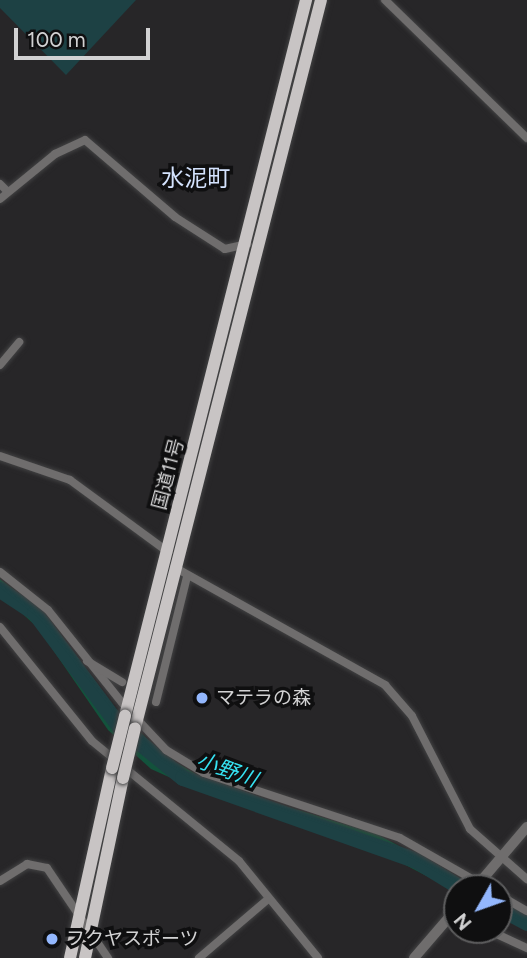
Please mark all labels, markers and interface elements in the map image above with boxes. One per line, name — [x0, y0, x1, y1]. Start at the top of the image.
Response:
scale bar — [18, 14, 154, 58]
text: 100 m — [27, 27, 86, 52]
district label: 水泥町 — [162, 164, 230, 192]
street label: 国道11号 — [148, 436, 188, 512]
place label: マテラの森 — [216, 687, 311, 709]
marker: マテラの森 — [194, 690, 210, 706]
water label: 小野川 — [193, 747, 261, 793]
north arrow — [443, 874, 513, 944]
text: N — [450, 909, 477, 935]
place label: フクヤスポーツ — [66, 928, 199, 950]
marker: フクヤスポーツ — [44, 931, 60, 947]

